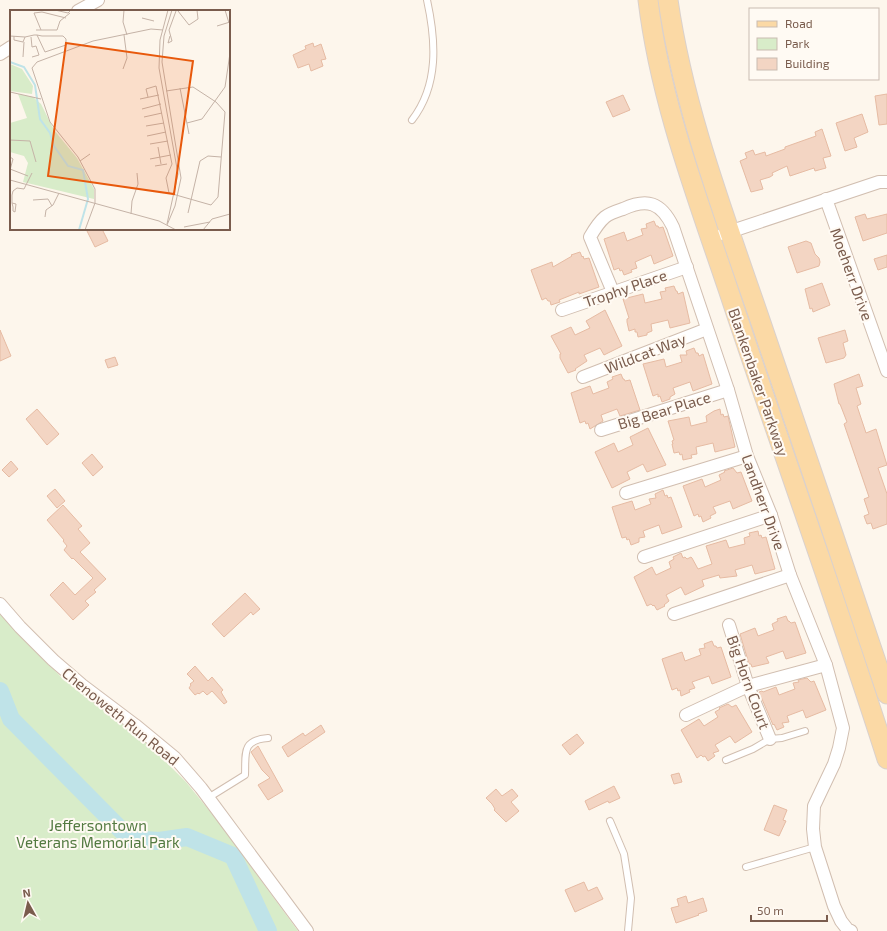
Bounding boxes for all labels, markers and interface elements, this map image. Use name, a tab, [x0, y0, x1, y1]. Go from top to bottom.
legend	[749, 8, 879, 80]
inset map	[10, 10, 230, 230]
text: Road	[785, 16, 813, 30]
text: Park	[785, 36, 810, 50]
text: Building	[785, 56, 830, 70]
street label: Moeherr Drive	[827, 225, 877, 323]
street label: Trophy Place	[581, 265, 669, 311]
street label: Blankenbaker Parkway	[725, 306, 793, 458]
street label: Wildcat Way	[602, 329, 688, 377]
street label: Big Bear Place	[615, 387, 713, 433]
street label: Landherr Drive	[738, 452, 790, 552]
street label: Big Horn Court	[724, 633, 774, 732]
street label: Chenoweth Run Road	[59, 663, 183, 769]
park label: Jeffersontown Veterans Memorial Park	[16, 816, 180, 851]
north arrow	[8, 883, 48, 923]
text: N	[22, 886, 31, 900]
scale bar	[751, 897, 827, 923]
text: 50 m	[757, 903, 784, 917]

